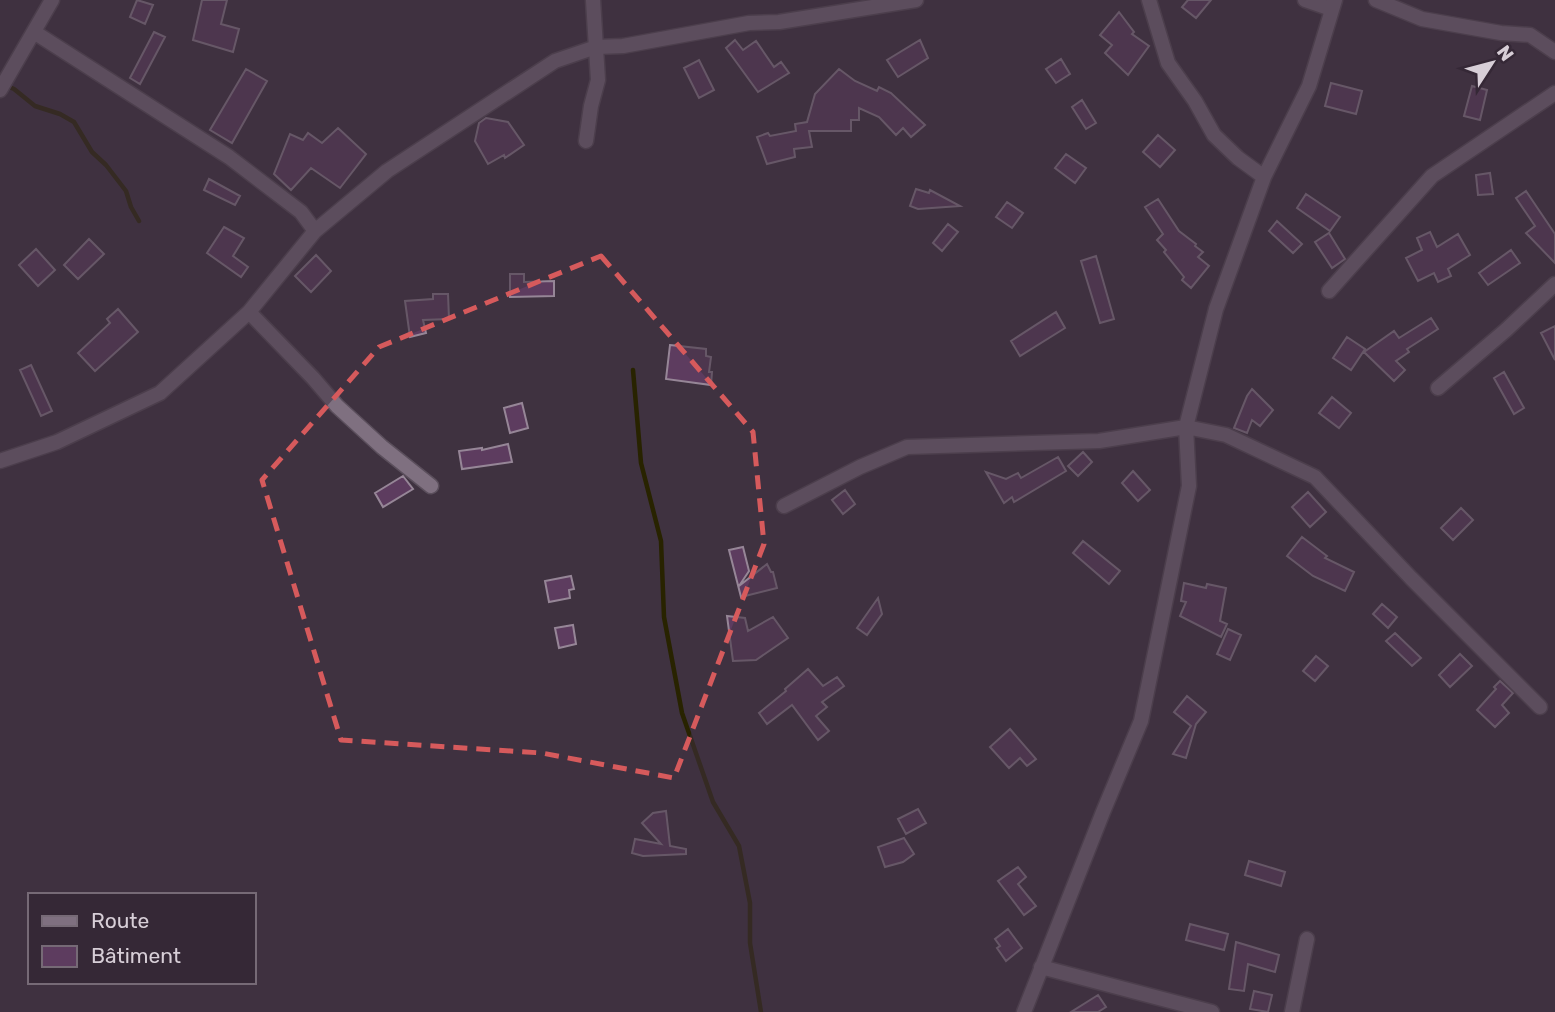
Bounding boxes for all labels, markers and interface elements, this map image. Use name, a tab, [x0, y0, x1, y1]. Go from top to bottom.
north arrow	[1457, 28, 1527, 98]
text: N	[1492, 41, 1519, 66]
legend	[28, 893, 256, 984]
text: Route	[91, 908, 149, 933]
text: Bâtiment	[91, 943, 181, 968]

